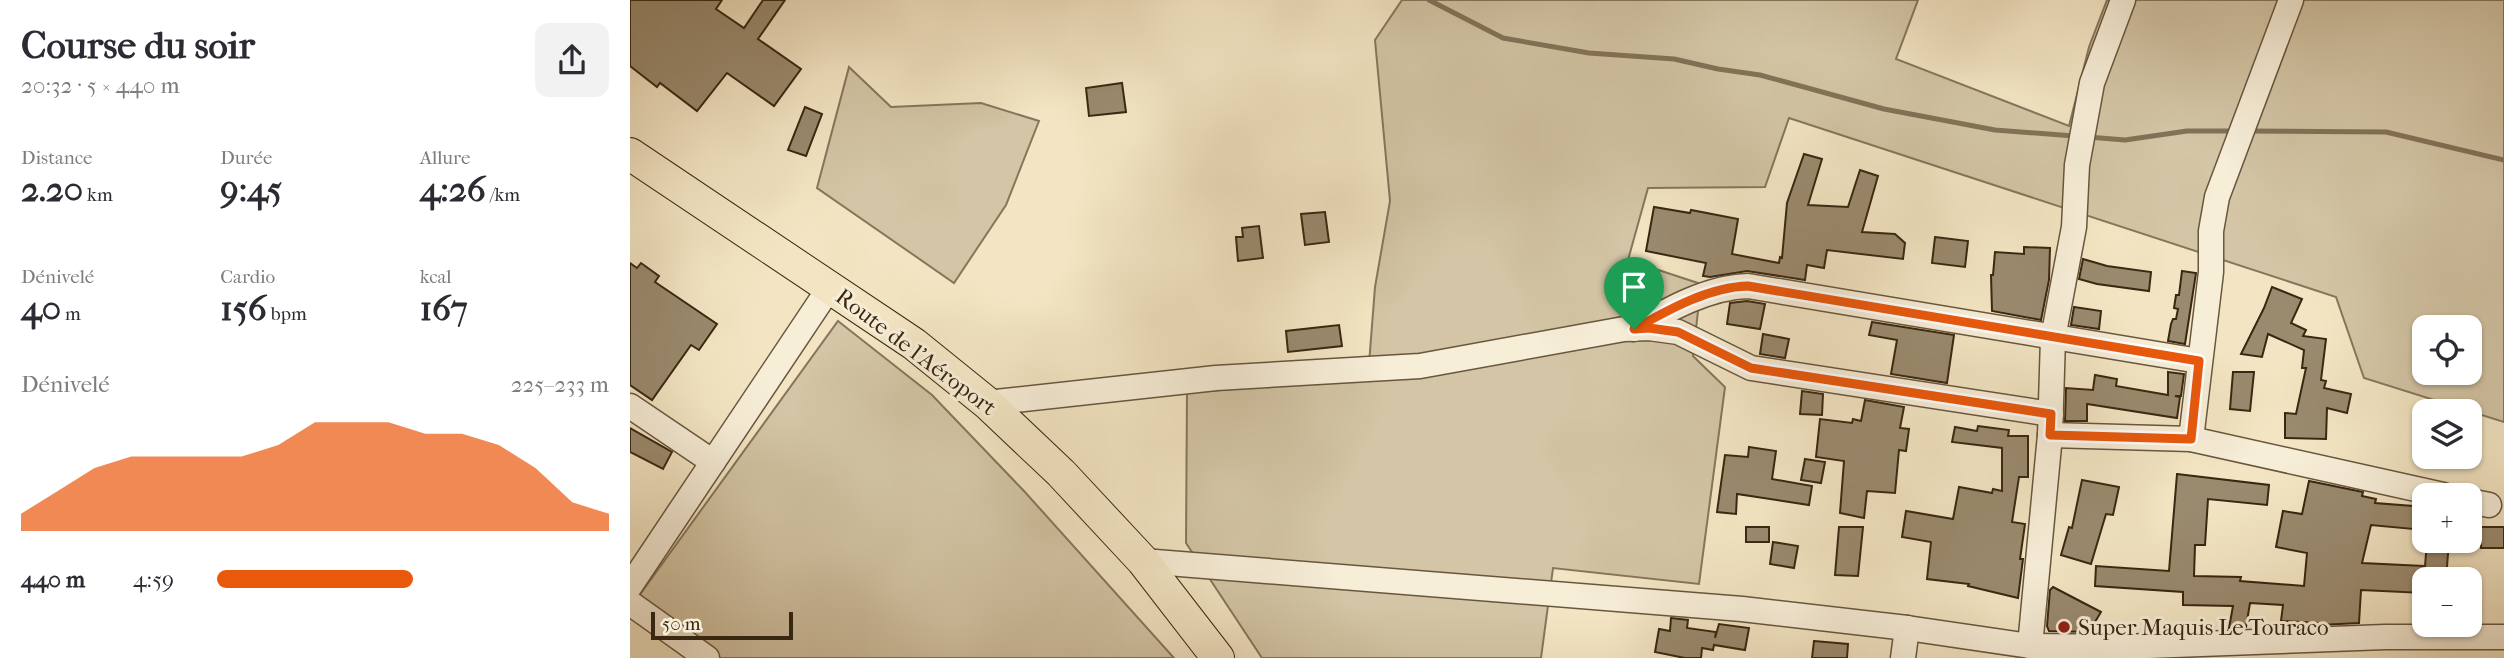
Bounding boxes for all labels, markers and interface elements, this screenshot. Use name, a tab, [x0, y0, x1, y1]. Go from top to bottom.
text: Course du soir	[21, 23, 255, 68]
button: share	[535, 23, 609, 97]
text: 20:32 · 5 × 440 m	[21, 72, 180, 99]
text: Distance	[21, 147, 92, 169]
text: Durée	[220, 147, 272, 169]
text: Allure	[420, 147, 471, 169]
text: 2.20	[21, 169, 83, 210]
text: 9:45	[220, 169, 282, 210]
text: 4:26	[420, 169, 486, 210]
text: km	[83, 184, 113, 206]
text: /km	[486, 184, 520, 206]
pin	[1604, 257, 1664, 329]
text: Dénivelé	[21, 266, 94, 288]
text: Cardio	[220, 266, 275, 288]
text: kcal	[420, 266, 452, 288]
icon: arrive	[1615, 268, 1653, 306]
street label: Route de l'Aéroport	[830, 283, 1002, 421]
text: 40	[21, 288, 61, 329]
text: 156	[220, 288, 267, 329]
text: 167	[420, 288, 468, 329]
text: m	[61, 303, 81, 325]
text: bpm	[267, 303, 307, 325]
map controls	[2412, 315, 2482, 637]
button: locate	[2412, 315, 2482, 385]
text: Dénivelé	[21, 371, 110, 398]
text: 225–233 m	[511, 371, 609, 398]
button: layers	[2412, 399, 2482, 469]
button: +	[2412, 483, 2482, 553]
text: 440 m	[21, 566, 85, 593]
text: 4:59	[133, 566, 174, 593]
button: −	[2412, 567, 2482, 637]
scale bar	[651, 609, 793, 641]
text: 50 m	[662, 613, 701, 635]
place label: Super Maquis Le Touraco	[2078, 614, 2329, 641]
marker: Super Maquis Le Touraco	[2056, 619, 2072, 635]

